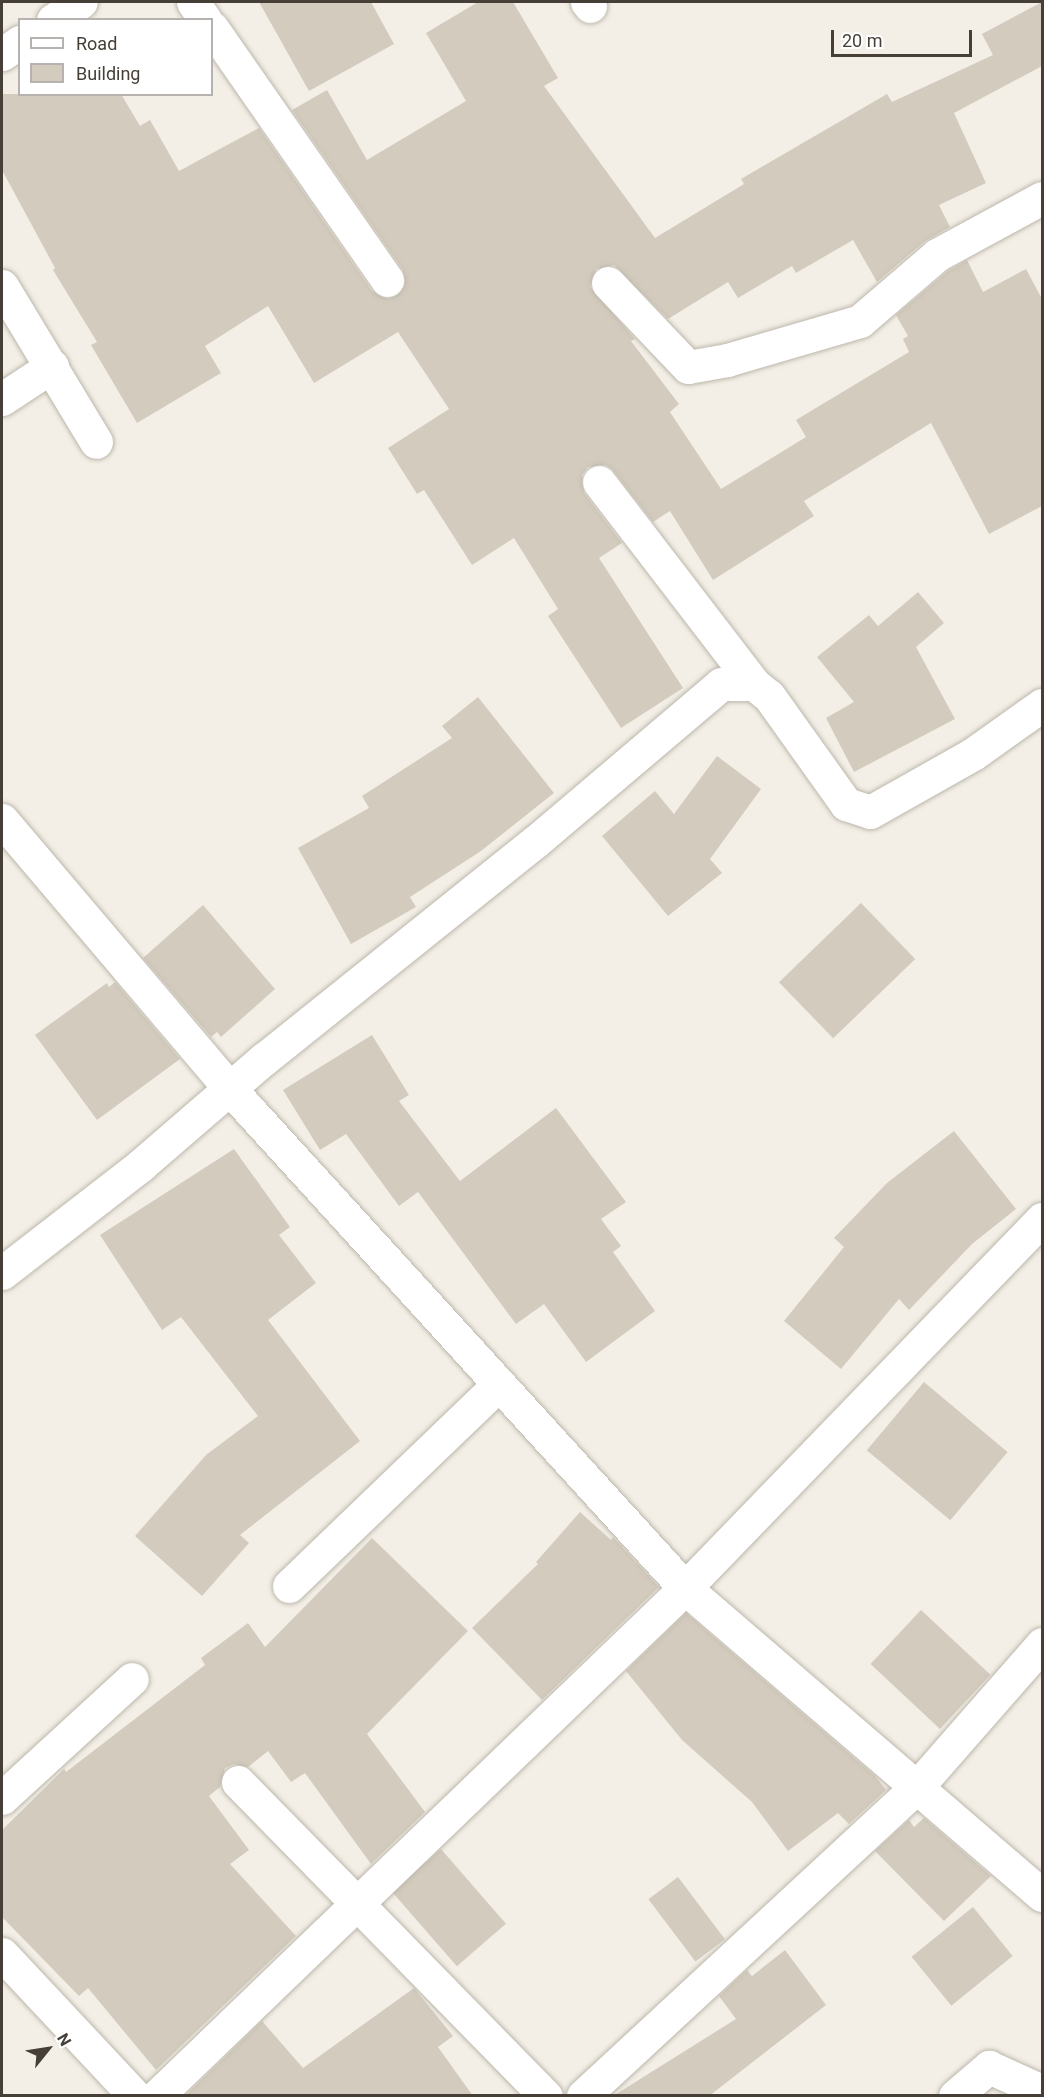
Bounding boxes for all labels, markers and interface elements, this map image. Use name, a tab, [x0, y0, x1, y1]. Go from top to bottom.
legend	[18, 18, 213, 96]
scale bar	[834, 18, 975, 56]
text: 20 m	[842, 30, 882, 51]
text: Road	[76, 33, 117, 54]
text: Building	[76, 63, 140, 84]
north arrow	[18, 2019, 78, 2079]
text: N	[53, 2030, 75, 2049]

